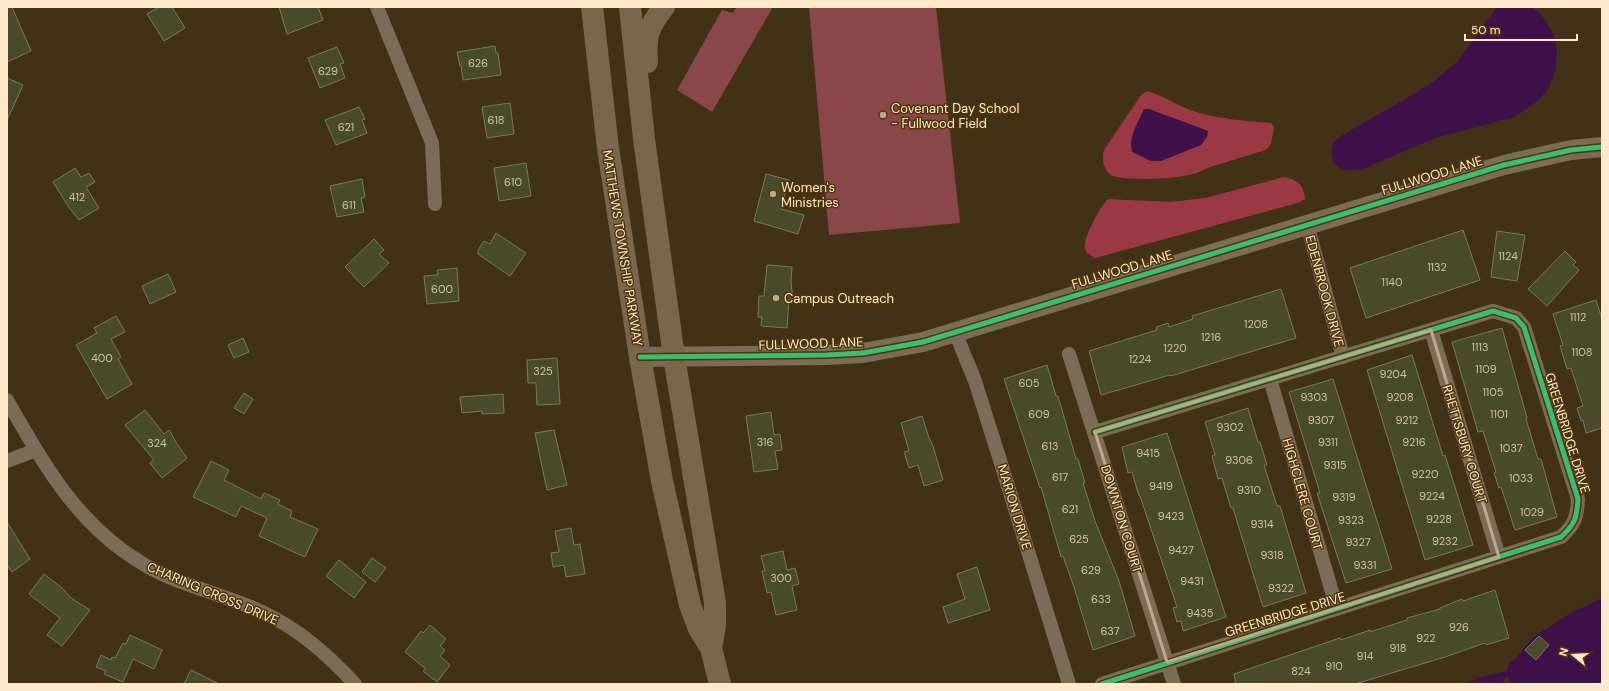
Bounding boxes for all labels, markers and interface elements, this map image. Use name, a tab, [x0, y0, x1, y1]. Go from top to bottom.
scale bar	[1465, 16, 1577, 42]
text: 50 m	[1471, 22, 1500, 38]
house number: 626	[468, 56, 488, 70]
house number: 629	[318, 64, 338, 78]
place label: Covenant Day School - Fullwood Field	[891, 100, 1019, 132]
marker: Covenant Day School - Fullwood Field	[878, 110, 888, 120]
house number: 618	[487, 113, 505, 127]
house number: 621	[338, 120, 354, 134]
street label: MATTHEWS TOWNSHIP PARKWAY	[599, 149, 646, 348]
street label: FULLWOOD LANE	[1380, 152, 1485, 199]
house number: 610	[504, 175, 522, 189]
place label: Women's Ministries	[781, 179, 839, 211]
marker: Women's Ministries	[768, 189, 778, 199]
house number: 412	[69, 190, 85, 204]
house number: 611	[342, 198, 356, 212]
street label: EDENBROOK DRIVE	[1301, 233, 1348, 349]
street label: FULLWOOD LANE	[1070, 246, 1175, 293]
house number: 1124	[1498, 249, 1518, 263]
house number: 1132	[1427, 260, 1447, 274]
house number: 1140	[1381, 275, 1403, 289]
house number: 600	[431, 282, 453, 296]
place label: Campus Outreach	[784, 290, 894, 307]
marker: Campus Outreach	[771, 293, 781, 303]
house number: 1112	[1570, 310, 1586, 324]
house number: 1208	[1244, 317, 1268, 331]
house number: 1216	[1201, 330, 1221, 344]
street label: FULLWOOD LANE	[758, 333, 864, 354]
house number: 1113	[1472, 340, 1488, 354]
house number: 1220	[1163, 341, 1187, 355]
house number: 1108	[1571, 345, 1593, 359]
house number: 400	[91, 351, 113, 365]
house number: 1224	[1129, 352, 1152, 366]
house number: 1109	[1475, 362, 1497, 376]
house number: 325	[533, 364, 553, 378]
house number: 9204	[1379, 367, 1407, 381]
street label: GREENBRIDGE DRIVE	[1541, 371, 1594, 495]
house number: 605	[1018, 376, 1040, 390]
street label: RHETTSBURY COURT	[1438, 383, 1491, 506]
house number: 1105	[1482, 385, 1504, 399]
house number: 9303	[1300, 390, 1328, 404]
house number: 9208	[1386, 390, 1414, 404]
house number: 609	[1028, 407, 1050, 421]
house number: 1101	[1490, 407, 1508, 421]
house number: 9307	[1308, 413, 1334, 427]
house number: 9212	[1396, 413, 1418, 427]
house number: 9302	[1217, 420, 1243, 434]
house number: 316	[757, 435, 773, 449]
house number: 9311	[1318, 435, 1338, 449]
house number: 9216	[1402, 435, 1426, 449]
house number: 324	[147, 436, 167, 450]
street label: HIGHCLERE COURT	[1278, 436, 1327, 552]
house number: 613	[1042, 439, 1058, 453]
house number: 1037	[1499, 441, 1523, 455]
house number: 9415	[1136, 446, 1160, 460]
house number: 9306	[1225, 453, 1253, 467]
house number: 9315	[1323, 458, 1347, 472]
street label: MARION DRIVE	[993, 462, 1036, 552]
street label: DOWNTON COURT	[1097, 463, 1146, 575]
house number: 9220	[1412, 467, 1438, 481]
house number: 617	[1052, 470, 1068, 484]
house number: 1033	[1509, 471, 1533, 485]
house number: 9419	[1149, 479, 1173, 493]
house number: 9310	[1237, 483, 1261, 497]
house number: 9224	[1419, 489, 1445, 503]
house number: 9319	[1332, 490, 1356, 504]
house number: 621	[1062, 502, 1078, 516]
house number: 1029	[1520, 505, 1544, 519]
house number: 9423	[1158, 509, 1184, 523]
house number: 9228	[1426, 512, 1452, 526]
house number: 9323	[1338, 513, 1364, 527]
house number: 9314	[1250, 517, 1274, 531]
house number: 625	[1069, 532, 1089, 546]
house number: 9232	[1432, 534, 1458, 548]
house number: 9327	[1345, 535, 1371, 549]
house number: 9427	[1168, 543, 1194, 557]
house number: 9318	[1260, 548, 1284, 562]
street label: CHARING CROSS DRIVE	[144, 558, 281, 629]
house number: 9331	[1354, 558, 1376, 572]
house number: 629	[1081, 563, 1101, 577]
house number: 300	[770, 571, 792, 585]
house number: 9431	[1180, 574, 1204, 588]
house number: 9322	[1268, 581, 1294, 595]
street label: GREENBRIDGE DRIVE	[1223, 588, 1347, 641]
house number: 633	[1091, 592, 1111, 606]
house number: 9435	[1187, 606, 1214, 620]
house number: 926	[1449, 620, 1469, 634]
house number: 637	[1100, 624, 1120, 638]
house number: 922	[1416, 631, 1436, 645]
north arrow	[1553, 635, 1593, 675]
house number: 918	[1390, 641, 1406, 655]
text: N	[1556, 646, 1571, 658]
house number: 914	[1357, 649, 1374, 663]
house number: 910	[1325, 659, 1343, 673]
house number: 824	[1291, 664, 1311, 678]

